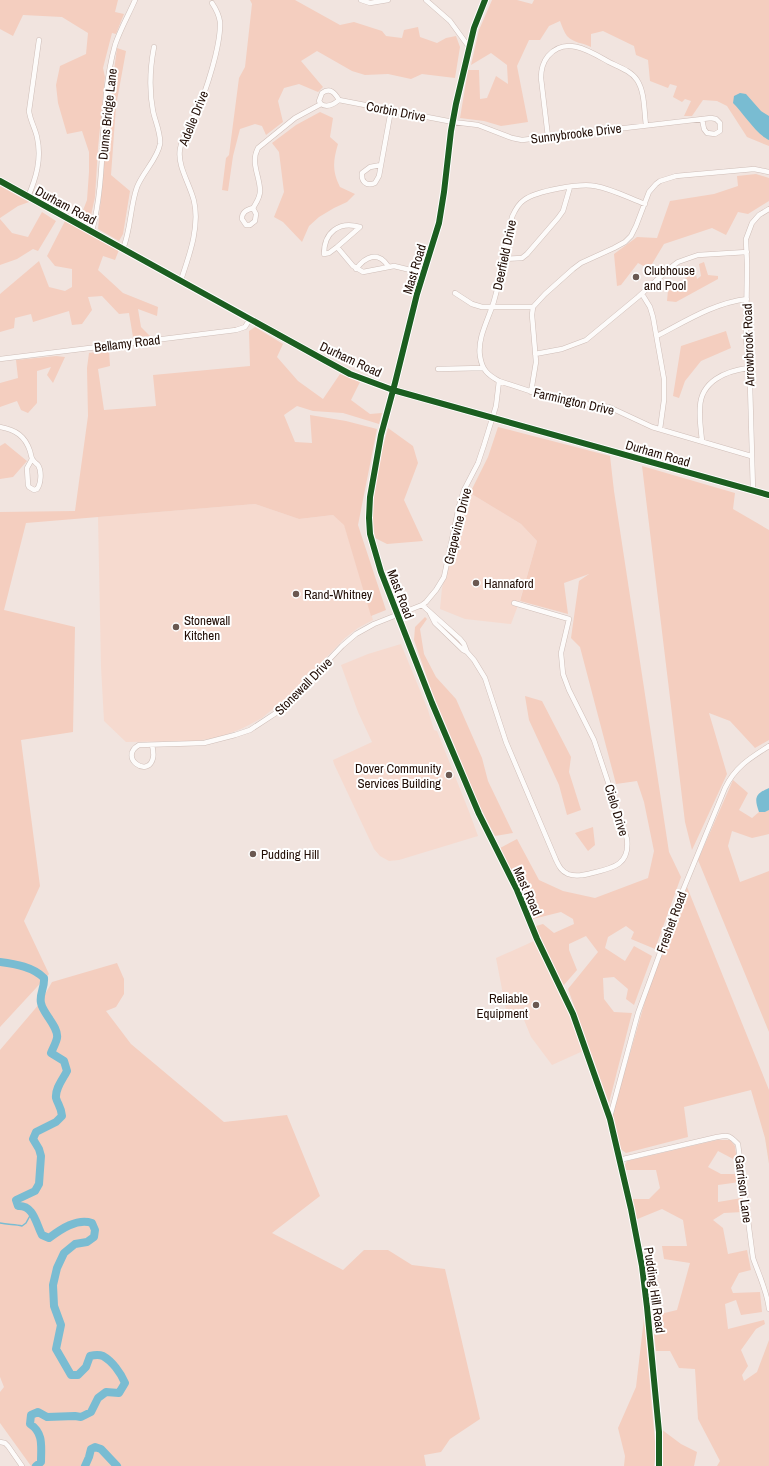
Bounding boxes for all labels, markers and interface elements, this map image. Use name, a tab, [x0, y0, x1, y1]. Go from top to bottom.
street label: Dunns Bridge Lane	[94, 67, 121, 161]
street label: Adelle Drive	[174, 88, 212, 149]
street label: Corbin Drive	[365, 97, 427, 126]
street label: Sunnybrooke Drive	[530, 119, 622, 147]
street label: Durham Road	[32, 182, 99, 229]
street label: Deerfield Drive	[489, 218, 520, 292]
street label: Mast Road	[399, 242, 430, 296]
place label: Clubhouse and Pool	[644, 262, 695, 294]
marker: Clubhouse and Pool	[631, 272, 641, 282]
street label: Arrowbrook Road	[739, 303, 758, 388]
street label: Bellamy Road	[93, 331, 161, 356]
street label: Durham Road	[317, 338, 385, 381]
street label: Farmington Drive	[532, 384, 616, 419]
street label: Durham Road	[624, 436, 692, 471]
street label: Grapevine Drive	[440, 486, 475, 566]
street label: Mast Road	[383, 567, 418, 621]
place label: Hannaford	[484, 575, 534, 592]
marker: Hannaford	[471, 578, 481, 588]
place label: Rand-Whitney	[304, 586, 373, 603]
marker: Rand-Whitney	[291, 589, 301, 599]
place label: Stonewall Kitchen	[184, 612, 230, 644]
marker: Stonewall Kitchen	[171, 622, 181, 632]
street label: Stonewall Drive	[271, 654, 336, 719]
place label: Dover Community Services Building	[355, 760, 442, 792]
marker: Dover Community Services Building	[444, 770, 454, 780]
street label: Cielo Drive	[601, 782, 632, 838]
place label: Pudding Hill	[261, 846, 319, 863]
marker: Pudding Hill	[248, 849, 258, 859]
street label: Mast Road	[509, 864, 546, 918]
street label: Freshet Road	[652, 889, 691, 955]
place label: Reliable Equipment	[476, 990, 528, 1022]
marker: Reliable Equipment	[531, 1000, 541, 1010]
street label: Garrison Lane	[731, 1154, 756, 1224]
street label: Pudding Hill Road	[640, 1246, 669, 1334]

